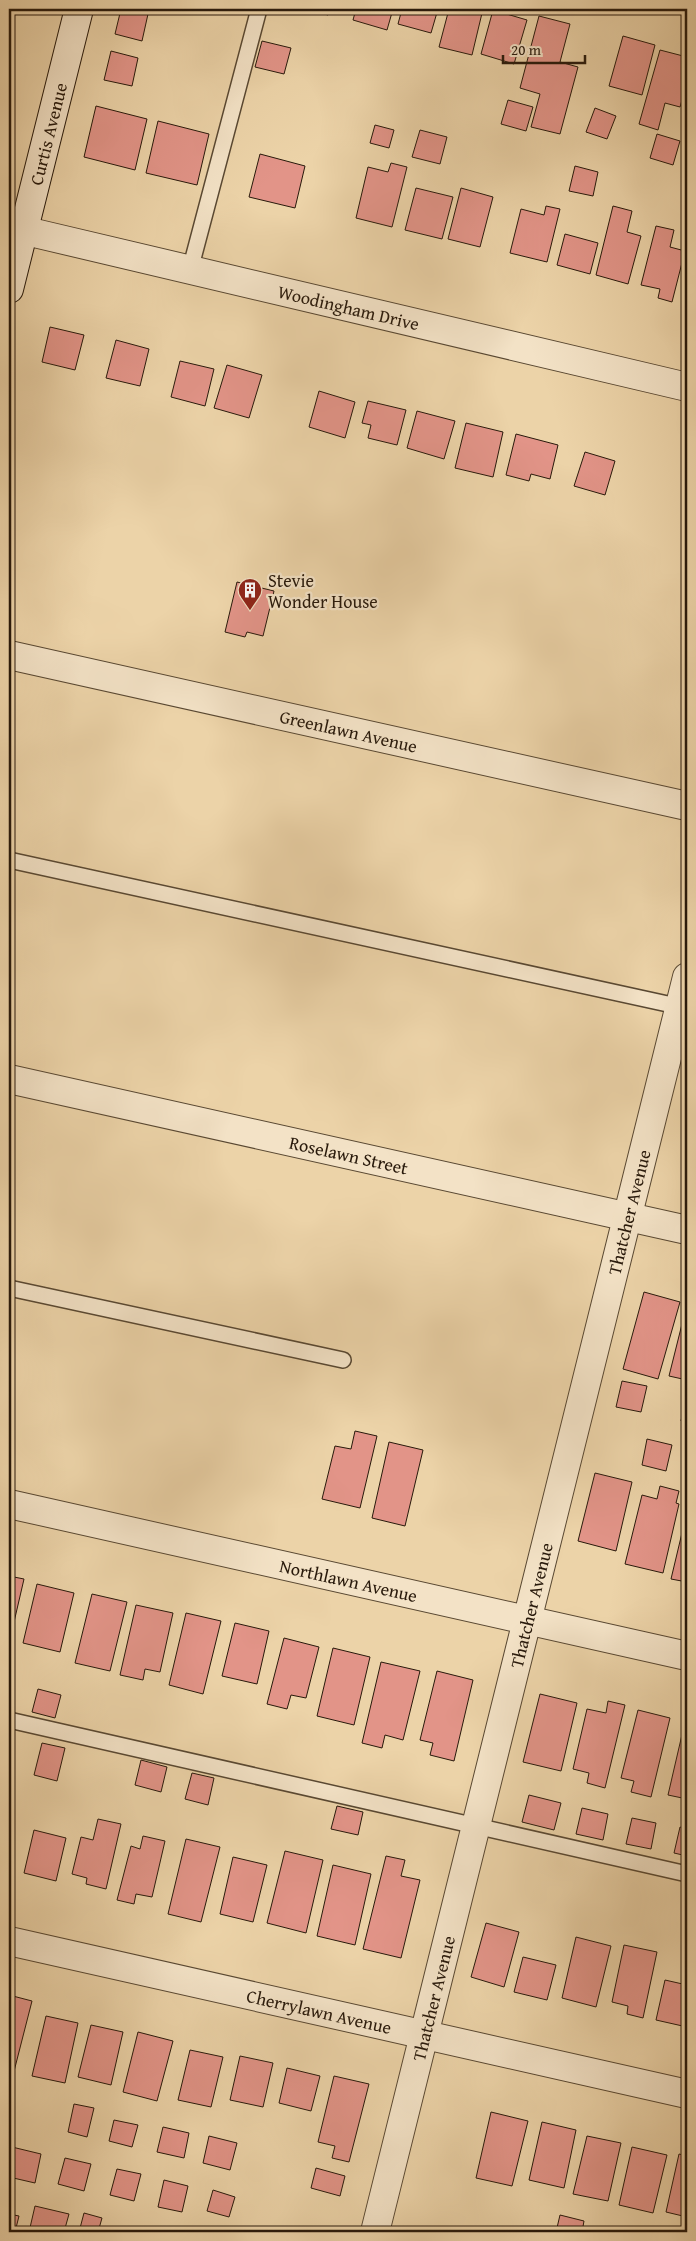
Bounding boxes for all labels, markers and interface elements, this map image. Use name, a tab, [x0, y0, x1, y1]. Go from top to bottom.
scale bar	[503, 32, 586, 64]
text: 20 m	[511, 39, 542, 60]
street label: Curtis Avenue	[22, 80, 74, 188]
street label: Woodingham Drive	[275, 277, 422, 337]
place label: Stevie Wonder House	[268, 567, 378, 615]
building icon: Stevie Wonder House	[237, 577, 263, 611]
street label: Greenlawn Avenue	[277, 702, 420, 759]
street label: Roselawn Street	[287, 1128, 411, 1181]
street label: Thatcher Avenue	[600, 1147, 657, 1277]
street label: Thatcher Avenue	[502, 1540, 559, 1671]
street label: Northlawn Avenue	[277, 1552, 420, 1609]
street label: Thatcher Avenue	[405, 1933, 462, 2064]
street label: Cherrylawn Avenue	[244, 1982, 394, 2040]

